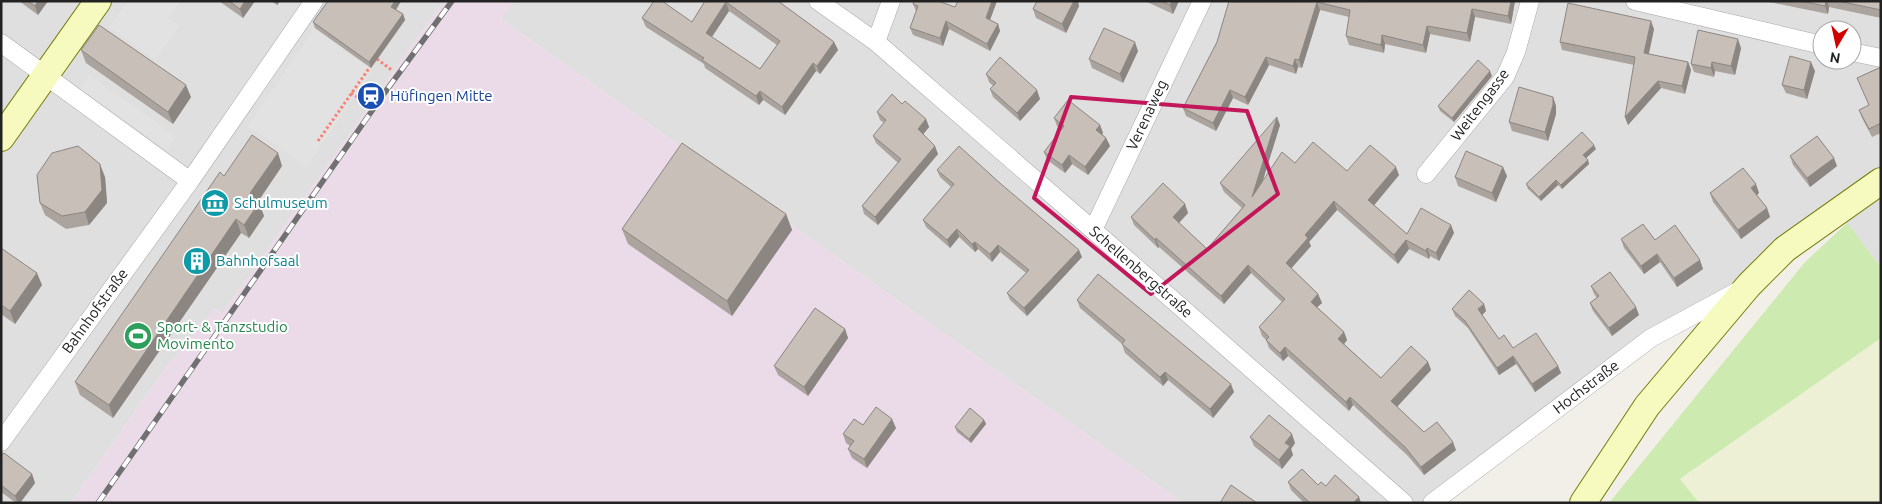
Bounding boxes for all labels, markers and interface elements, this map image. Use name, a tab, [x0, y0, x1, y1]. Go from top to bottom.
north arrow	[1812, 20, 1862, 70]
text: N	[1829, 49, 1841, 67]
street label: Weitengasse	[1447, 65, 1512, 144]
street label: Verenaweg	[1123, 77, 1170, 153]
station icon: Hüfingen Mitte	[356, 81, 386, 111]
place label: Hüfingen Mitte	[390, 87, 493, 104]
museum icon: Schulmuseum	[200, 188, 230, 218]
place label: Schulmuseum	[234, 194, 328, 211]
street label: Schellenbergstraße	[1086, 222, 1196, 321]
building icon: Bahnhofsaal	[182, 246, 212, 276]
place label: Bahnhofsaal	[216, 252, 299, 269]
street label: Bahnhofstraße	[58, 265, 131, 356]
place label: Sport- & Tanzstudio Movimento	[157, 318, 288, 352]
sports icon: Sport- & Tanzstudio Movimento	[123, 321, 153, 351]
street label: Hochstraße	[1549, 356, 1622, 417]

